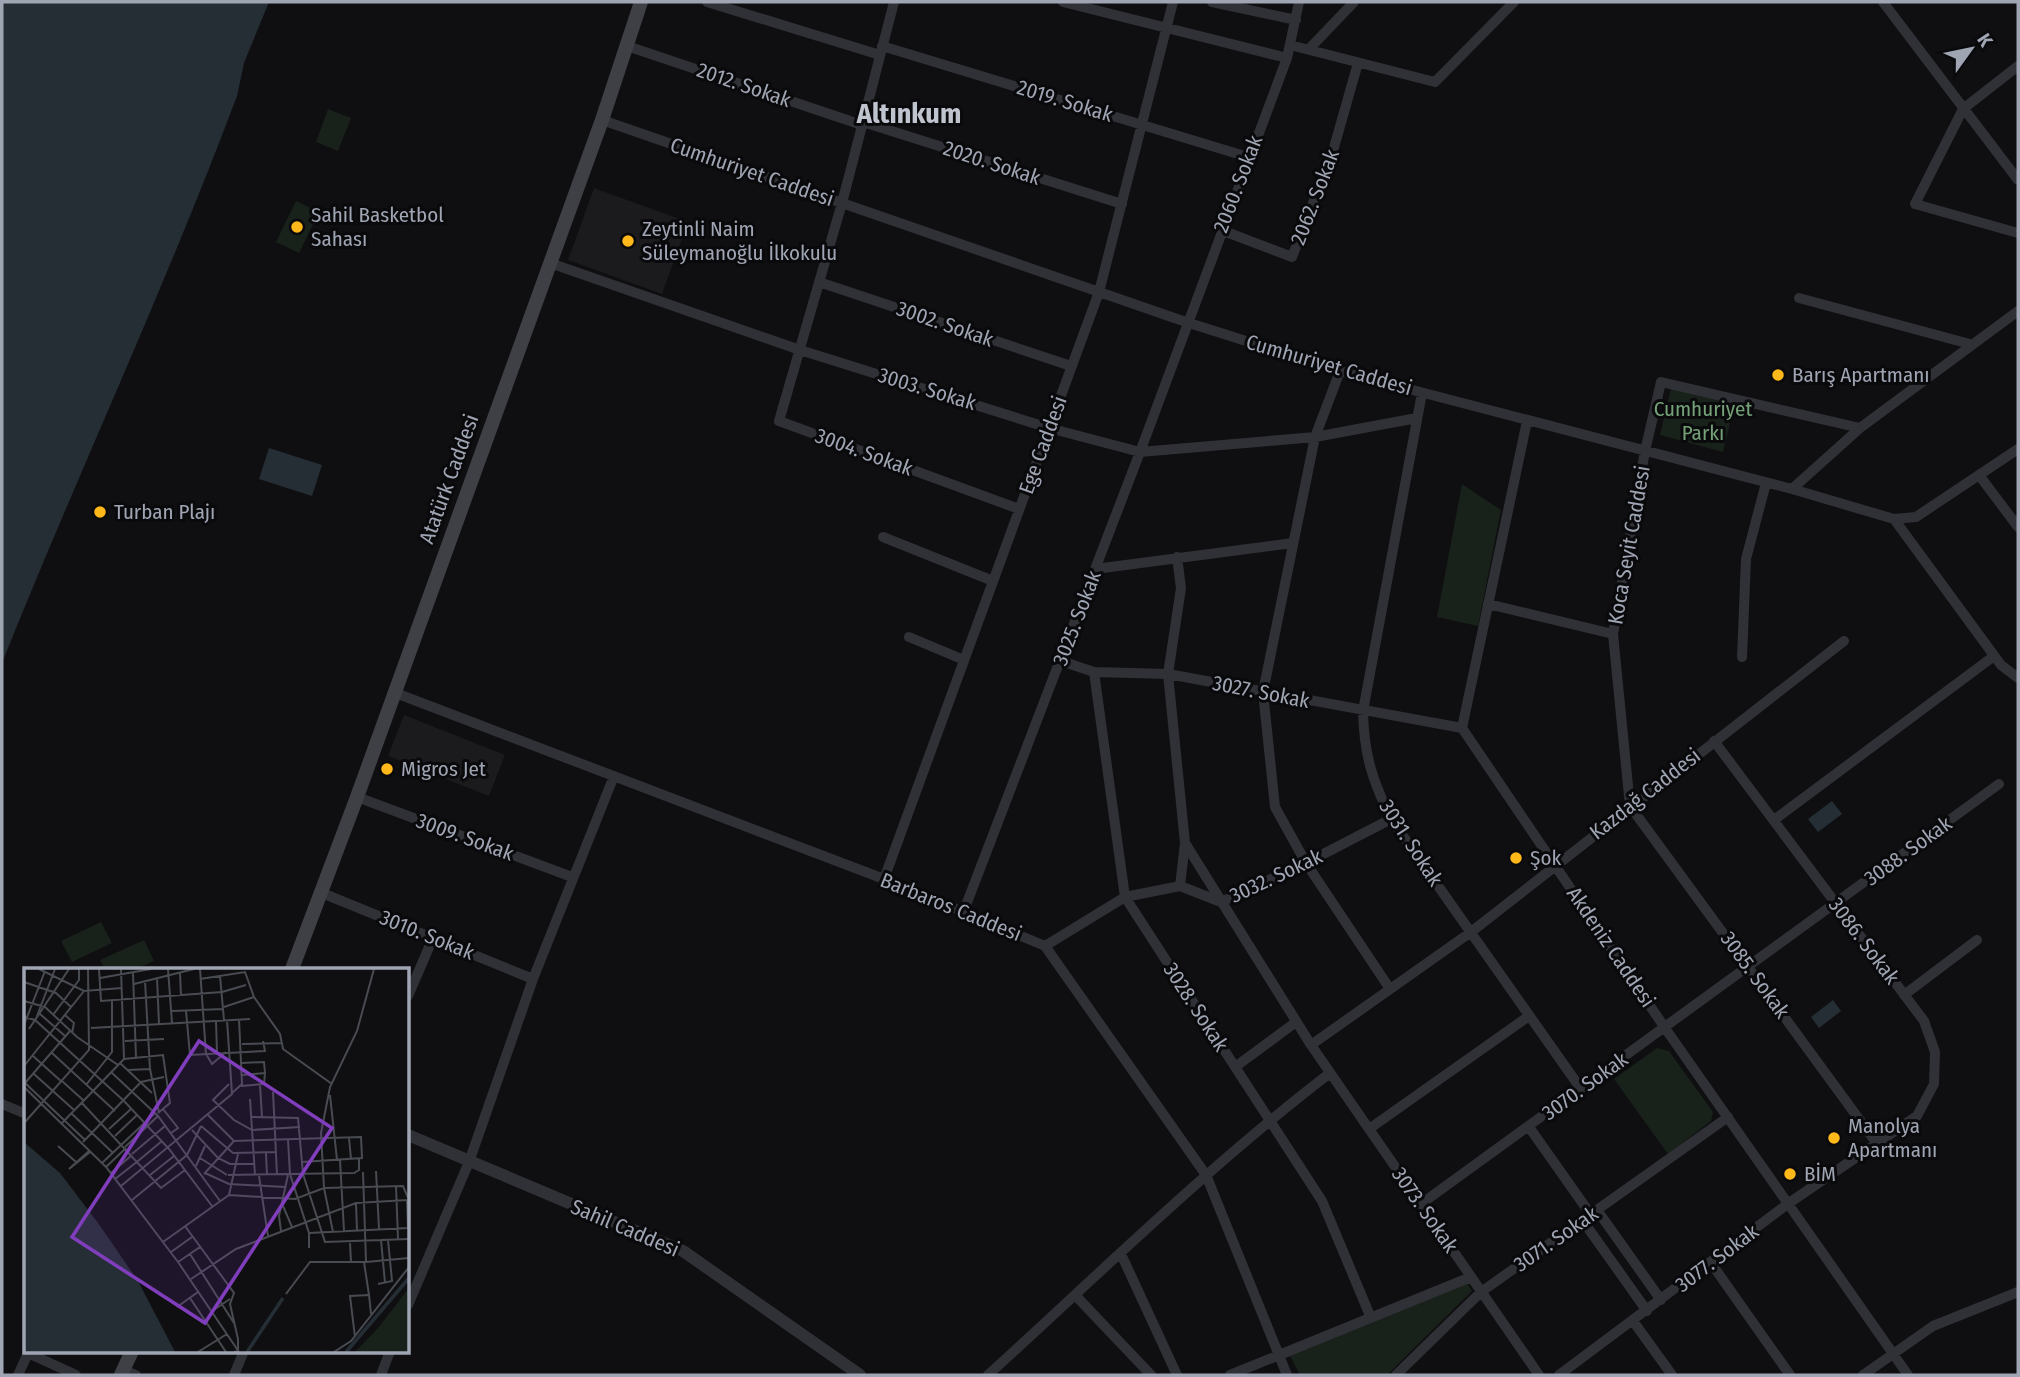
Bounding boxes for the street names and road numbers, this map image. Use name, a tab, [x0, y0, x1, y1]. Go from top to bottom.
street label: 2012. Sokak	[694, 57, 795, 113]
street label: 2019. Sokak	[1014, 74, 1116, 128]
street label: Cumhuriyet Caddesi	[667, 132, 837, 212]
street label: 2060. Sokak	[1208, 132, 1268, 236]
street label: 2020. Sokak	[940, 135, 1044, 191]
street label: 2062. Sokak	[1285, 145, 1345, 248]
street label: 3002. Sokak	[893, 295, 997, 353]
street label: Cumhuriyet Caddesi	[1243, 329, 1415, 401]
street label: 3003. Sokak	[875, 362, 979, 416]
street label: Ege Caddesi	[1013, 393, 1073, 497]
street label: Atatürk Caddesi	[414, 411, 484, 547]
street label: 3004. Sokak	[812, 422, 917, 482]
street label: Koca Seyit Caddesi	[1602, 463, 1656, 627]
street label: 3025. Sokak	[1047, 567, 1107, 669]
street label: 3027. Sokak	[1210, 670, 1312, 714]
street label: Kazdağ Caddesi	[1584, 743, 1706, 845]
street label: 3031. Sokak	[1373, 795, 1449, 891]
street label: 3009. Sokak	[413, 807, 517, 867]
street label: 3088. Sokak	[1859, 810, 1957, 891]
street label: 3032. Sokak	[1226, 843, 1327, 909]
street label: Barbaros Caddesi	[877, 867, 1025, 947]
street label: Akdeniz Caddesi	[1561, 882, 1661, 1012]
street label: 3086. Sokak	[1823, 893, 1905, 990]
street label: 3010. Sokak	[376, 904, 478, 966]
street label: 3085. Sokak	[1715, 927, 1795, 1024]
street label: 3028. Sokak	[1158, 958, 1234, 1056]
street label: 3070. Sokak	[1537, 1046, 1633, 1126]
street label: 3073. Sokak	[1386, 1162, 1464, 1258]
street label: Sahil Caddesi	[567, 1193, 683, 1263]
street label: 3071. Sokak	[1509, 1200, 1603, 1277]
street label: 3077. Sokak	[1670, 1218, 1764, 1298]

